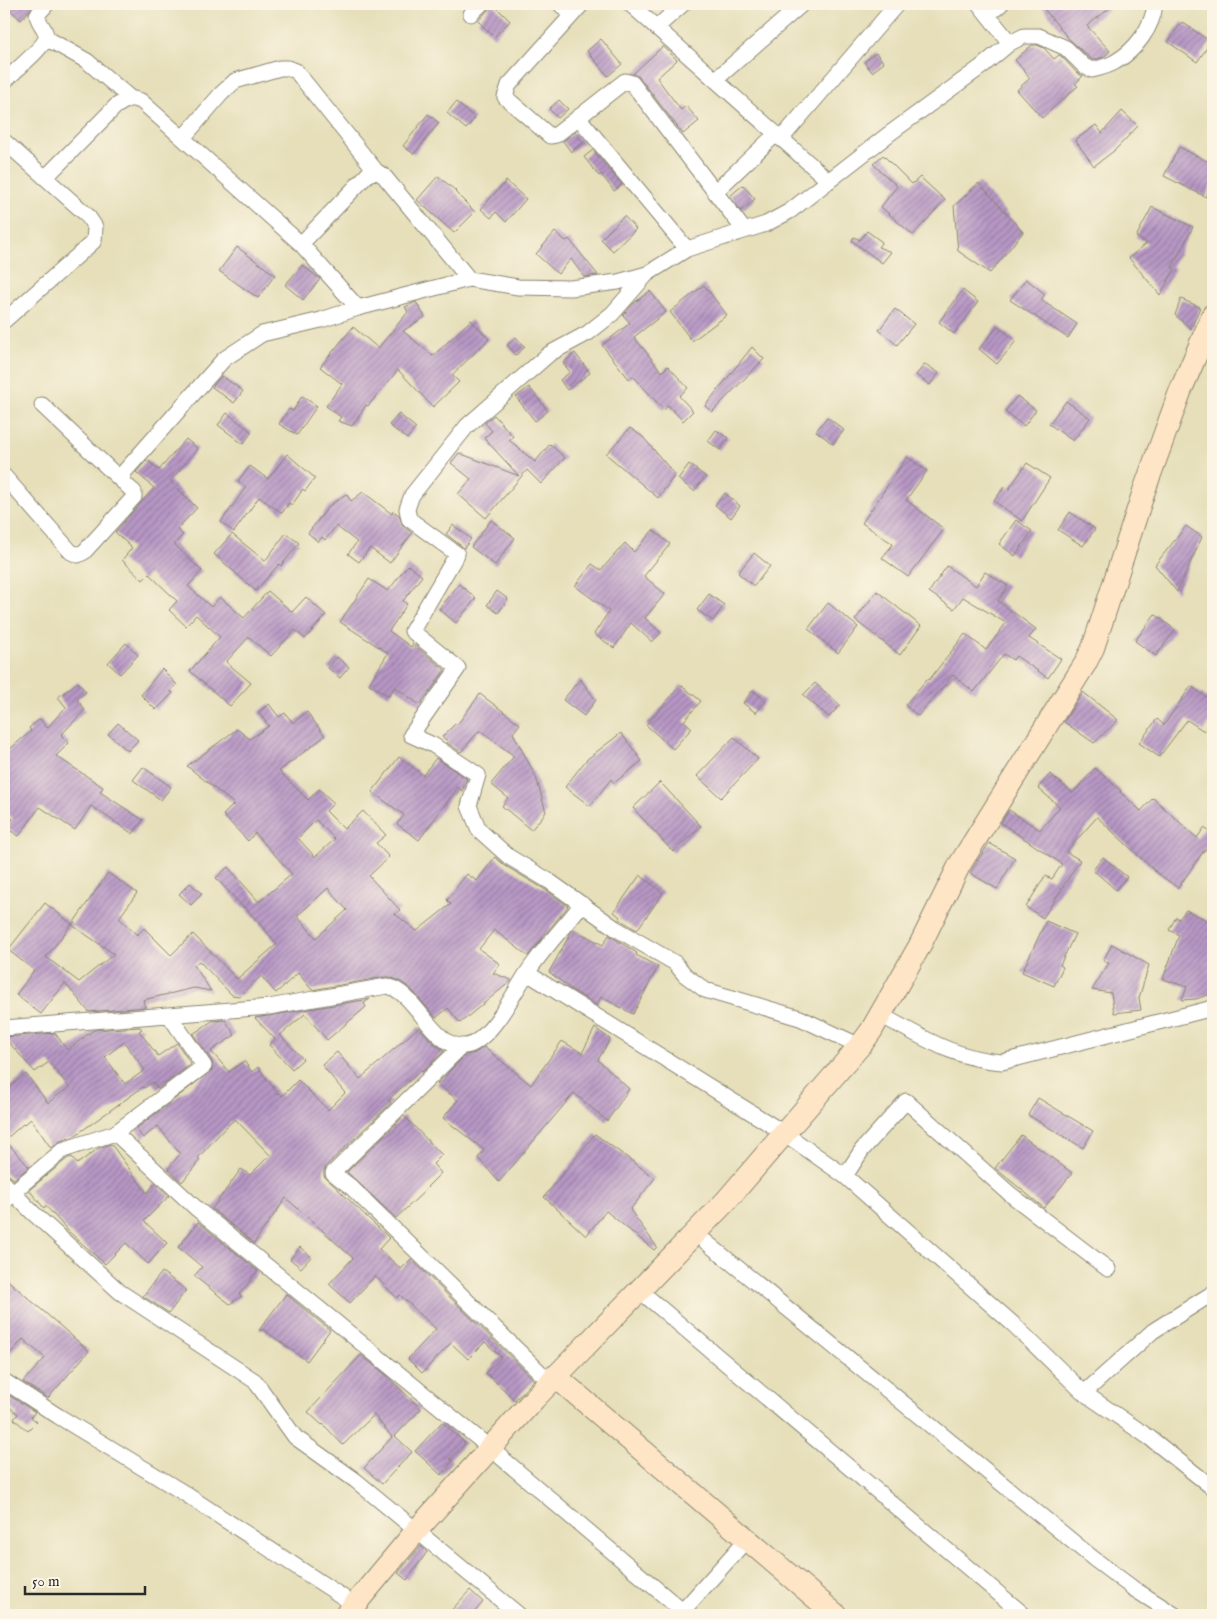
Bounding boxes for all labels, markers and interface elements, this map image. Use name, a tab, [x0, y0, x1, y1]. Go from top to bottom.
scale bar	[25, 1564, 145, 1596]
text: 50 m	[32, 1572, 60, 1591]

